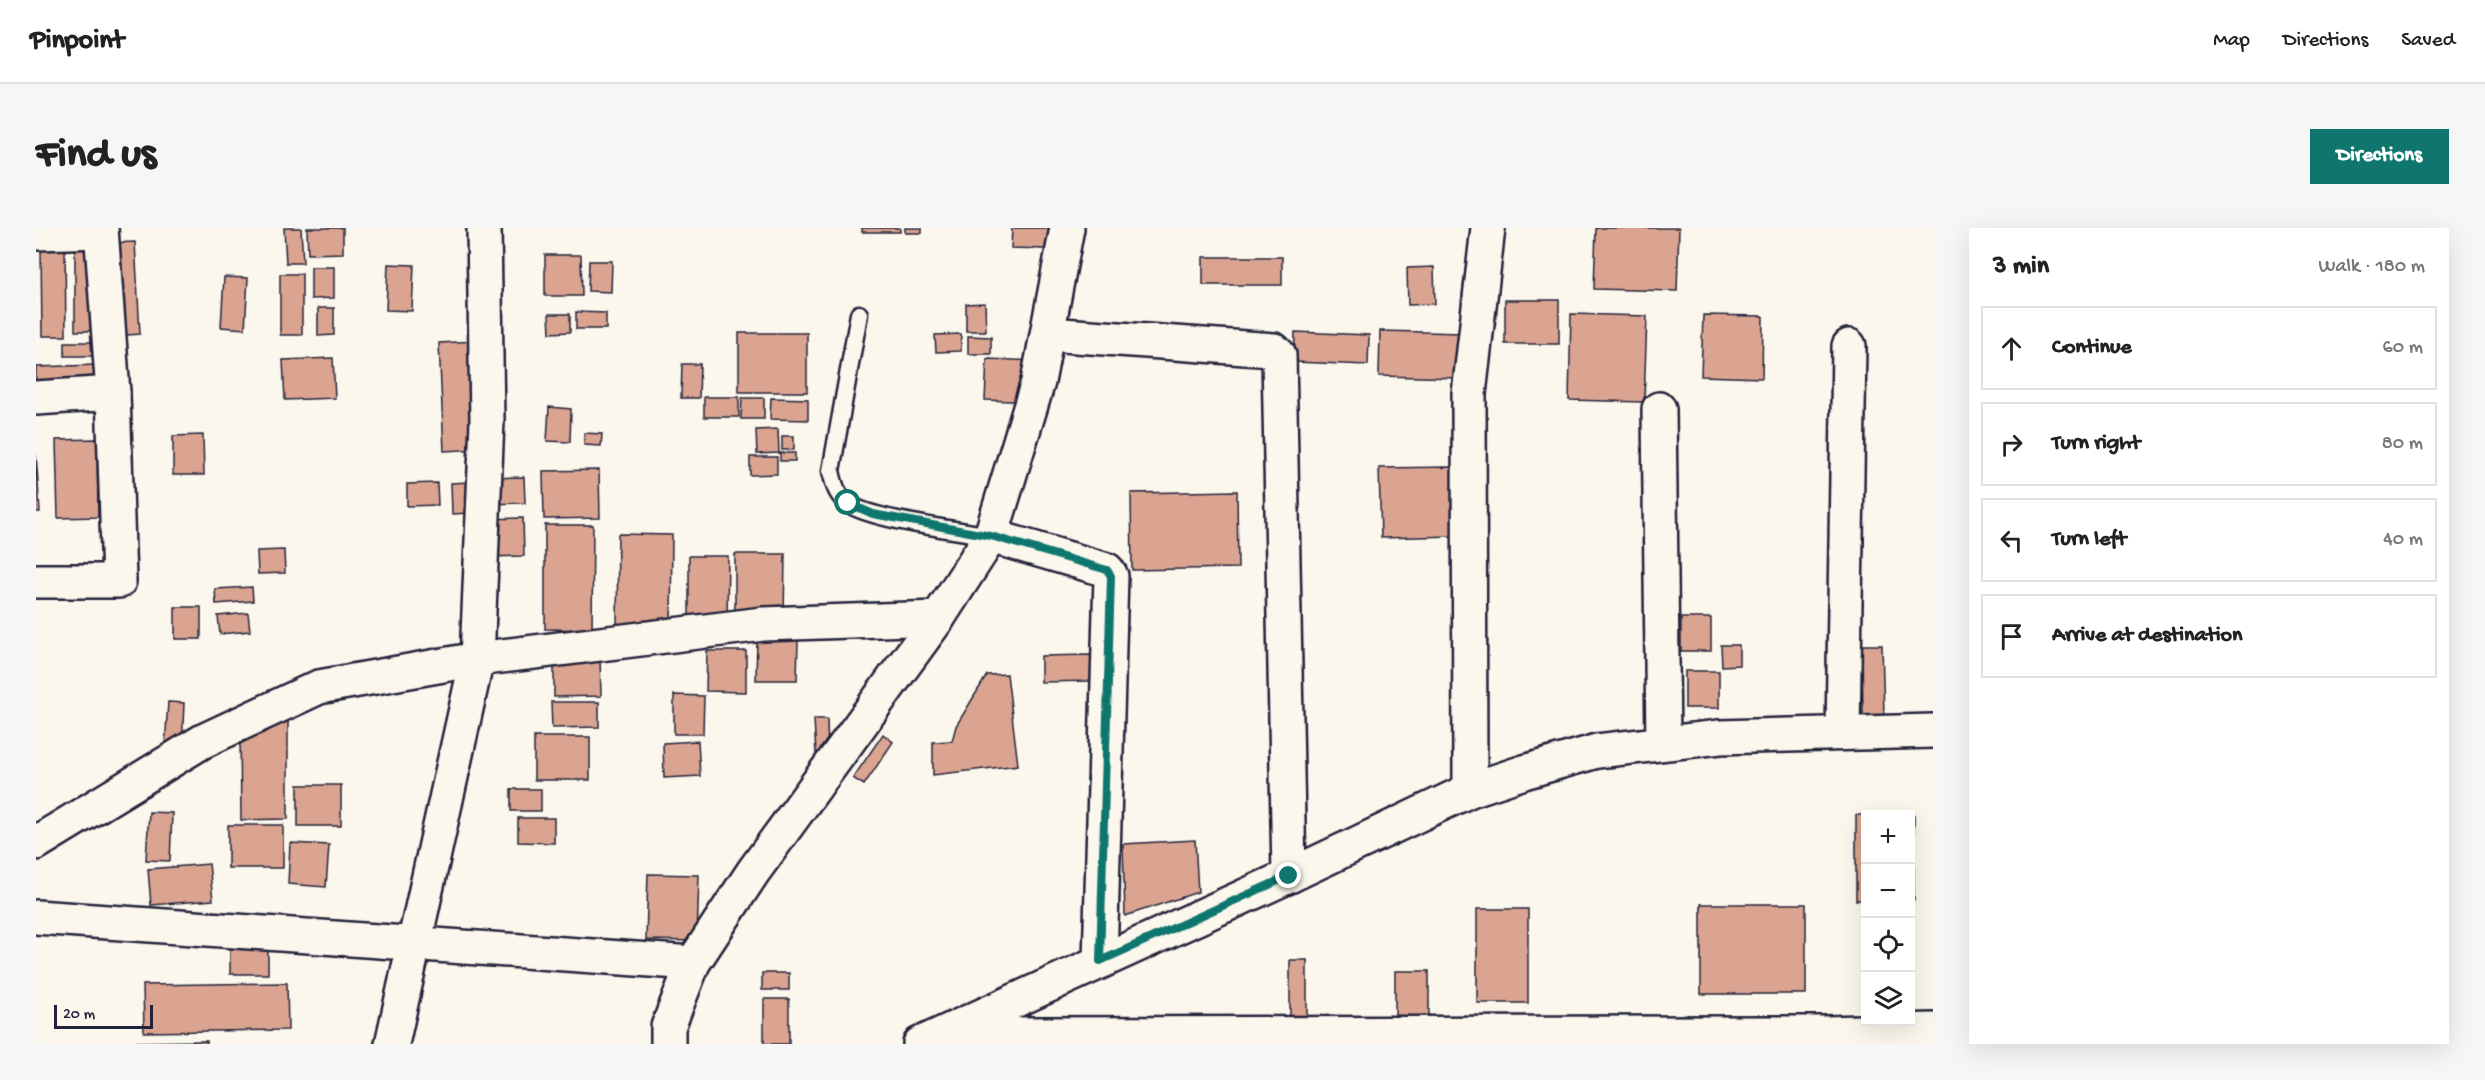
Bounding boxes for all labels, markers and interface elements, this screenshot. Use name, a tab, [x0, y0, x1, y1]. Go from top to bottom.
text: Pinpoint	[30, 25, 124, 58]
text: Map	[2213, 29, 2250, 54]
text: Directions	[2283, 29, 2368, 54]
text: Saved	[2401, 29, 2455, 54]
button: Directions	[2310, 129, 2449, 184]
text: Find us	[36, 132, 156, 181]
text: 3 min	[1993, 252, 2049, 283]
text: Walk · 180 m	[2318, 256, 2425, 279]
icon: ahead	[1995, 332, 2028, 365]
text: Continue	[2052, 335, 2132, 361]
text: 60 m	[2383, 337, 2423, 360]
icon: right	[1995, 428, 2028, 461]
text: Turn right	[2052, 431, 2140, 457]
text: 80 m	[2382, 433, 2423, 456]
route start	[834, 489, 860, 515]
icon: left	[1995, 524, 2028, 557]
text: Turn left	[2052, 527, 2126, 553]
text: 40 m	[2383, 529, 2423, 552]
icon: arrive	[1995, 620, 2028, 653]
text: Arrive at destination	[2052, 623, 2242, 649]
map controls	[1861, 810, 1915, 1026]
button: +	[1861, 810, 1915, 864]
route end	[1275, 862, 1301, 888]
button: −	[1861, 864, 1915, 918]
button: locate	[1861, 918, 1915, 972]
button: layers	[1861, 972, 1915, 1026]
scale bar	[54, 1002, 153, 1030]
text: 20 m	[63, 1006, 95, 1025]

